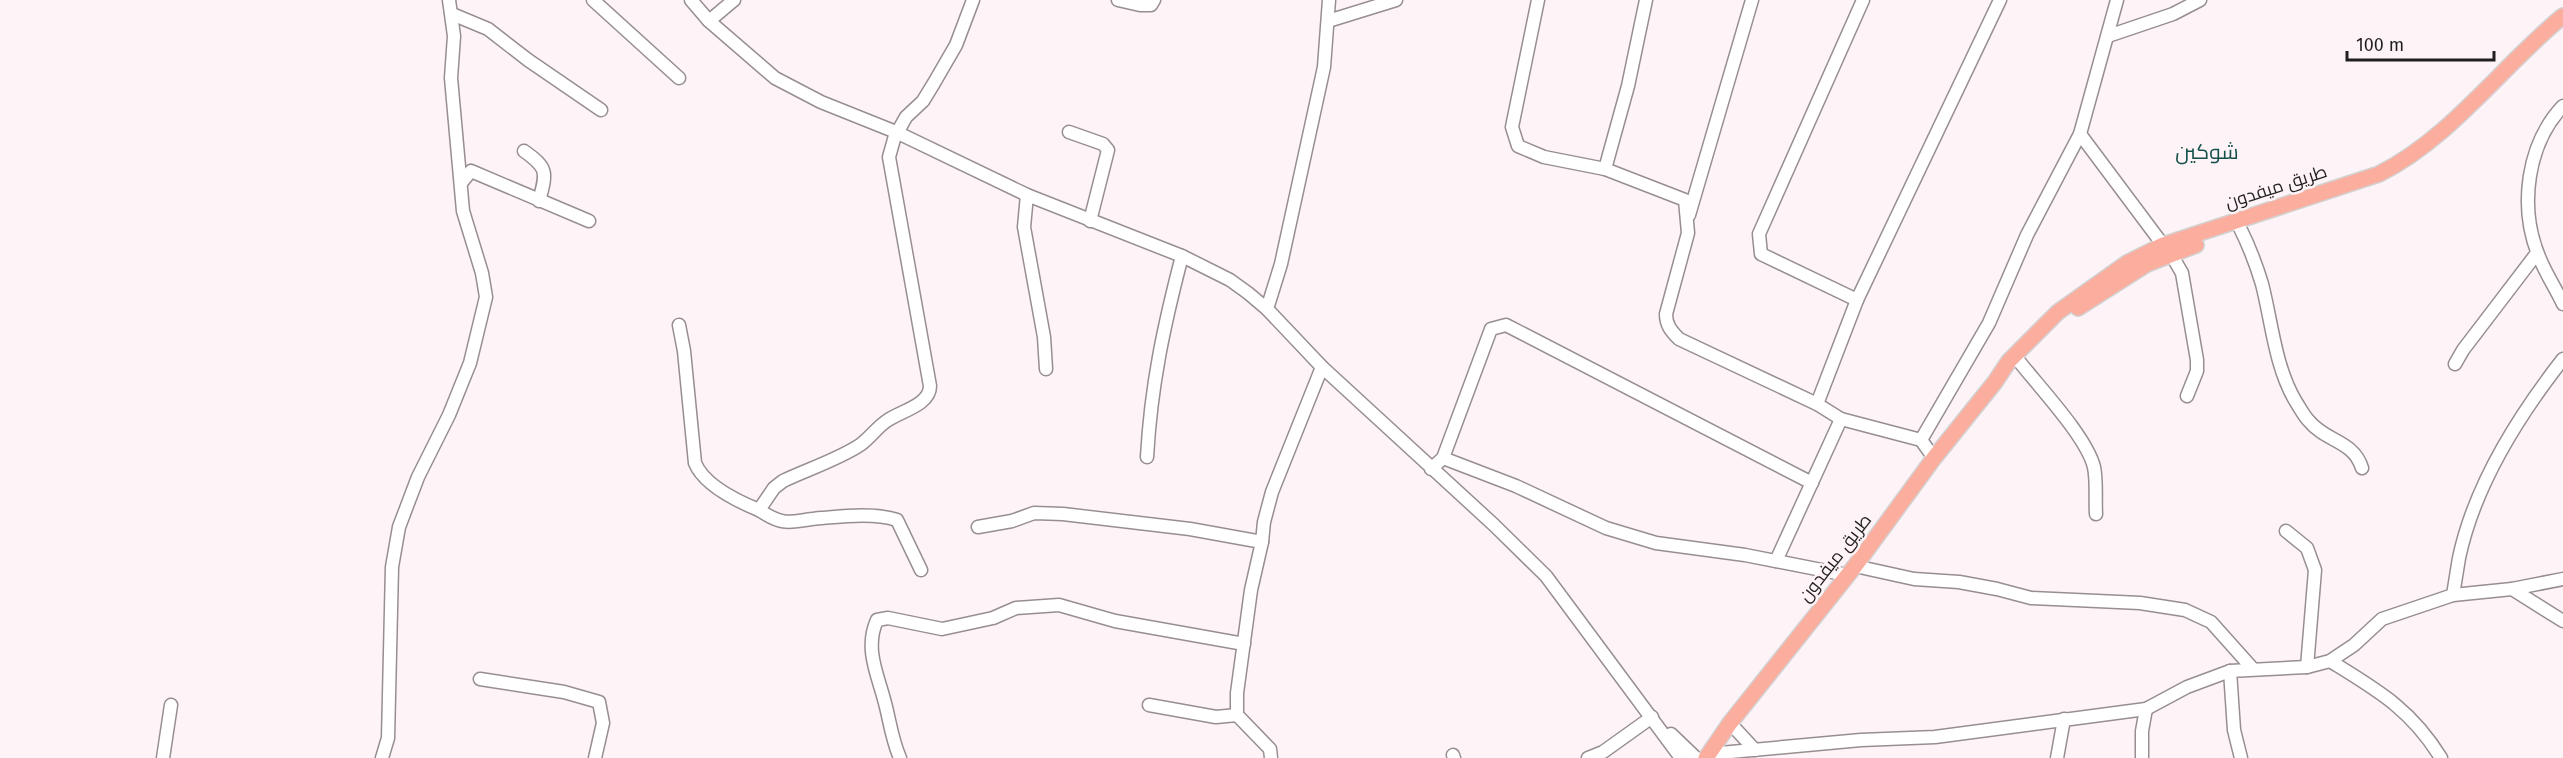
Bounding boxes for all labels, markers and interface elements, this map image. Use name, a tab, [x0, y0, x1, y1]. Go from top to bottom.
scale bar	[2347, 24, 2494, 62]
text: 100 m	[2356, 34, 2404, 56]
district label: شوكين	[2175, 139, 2239, 165]
street label: طريق ميفدون	[2222, 160, 2330, 215]
street label: طريق ميفدون	[1794, 510, 1877, 607]

